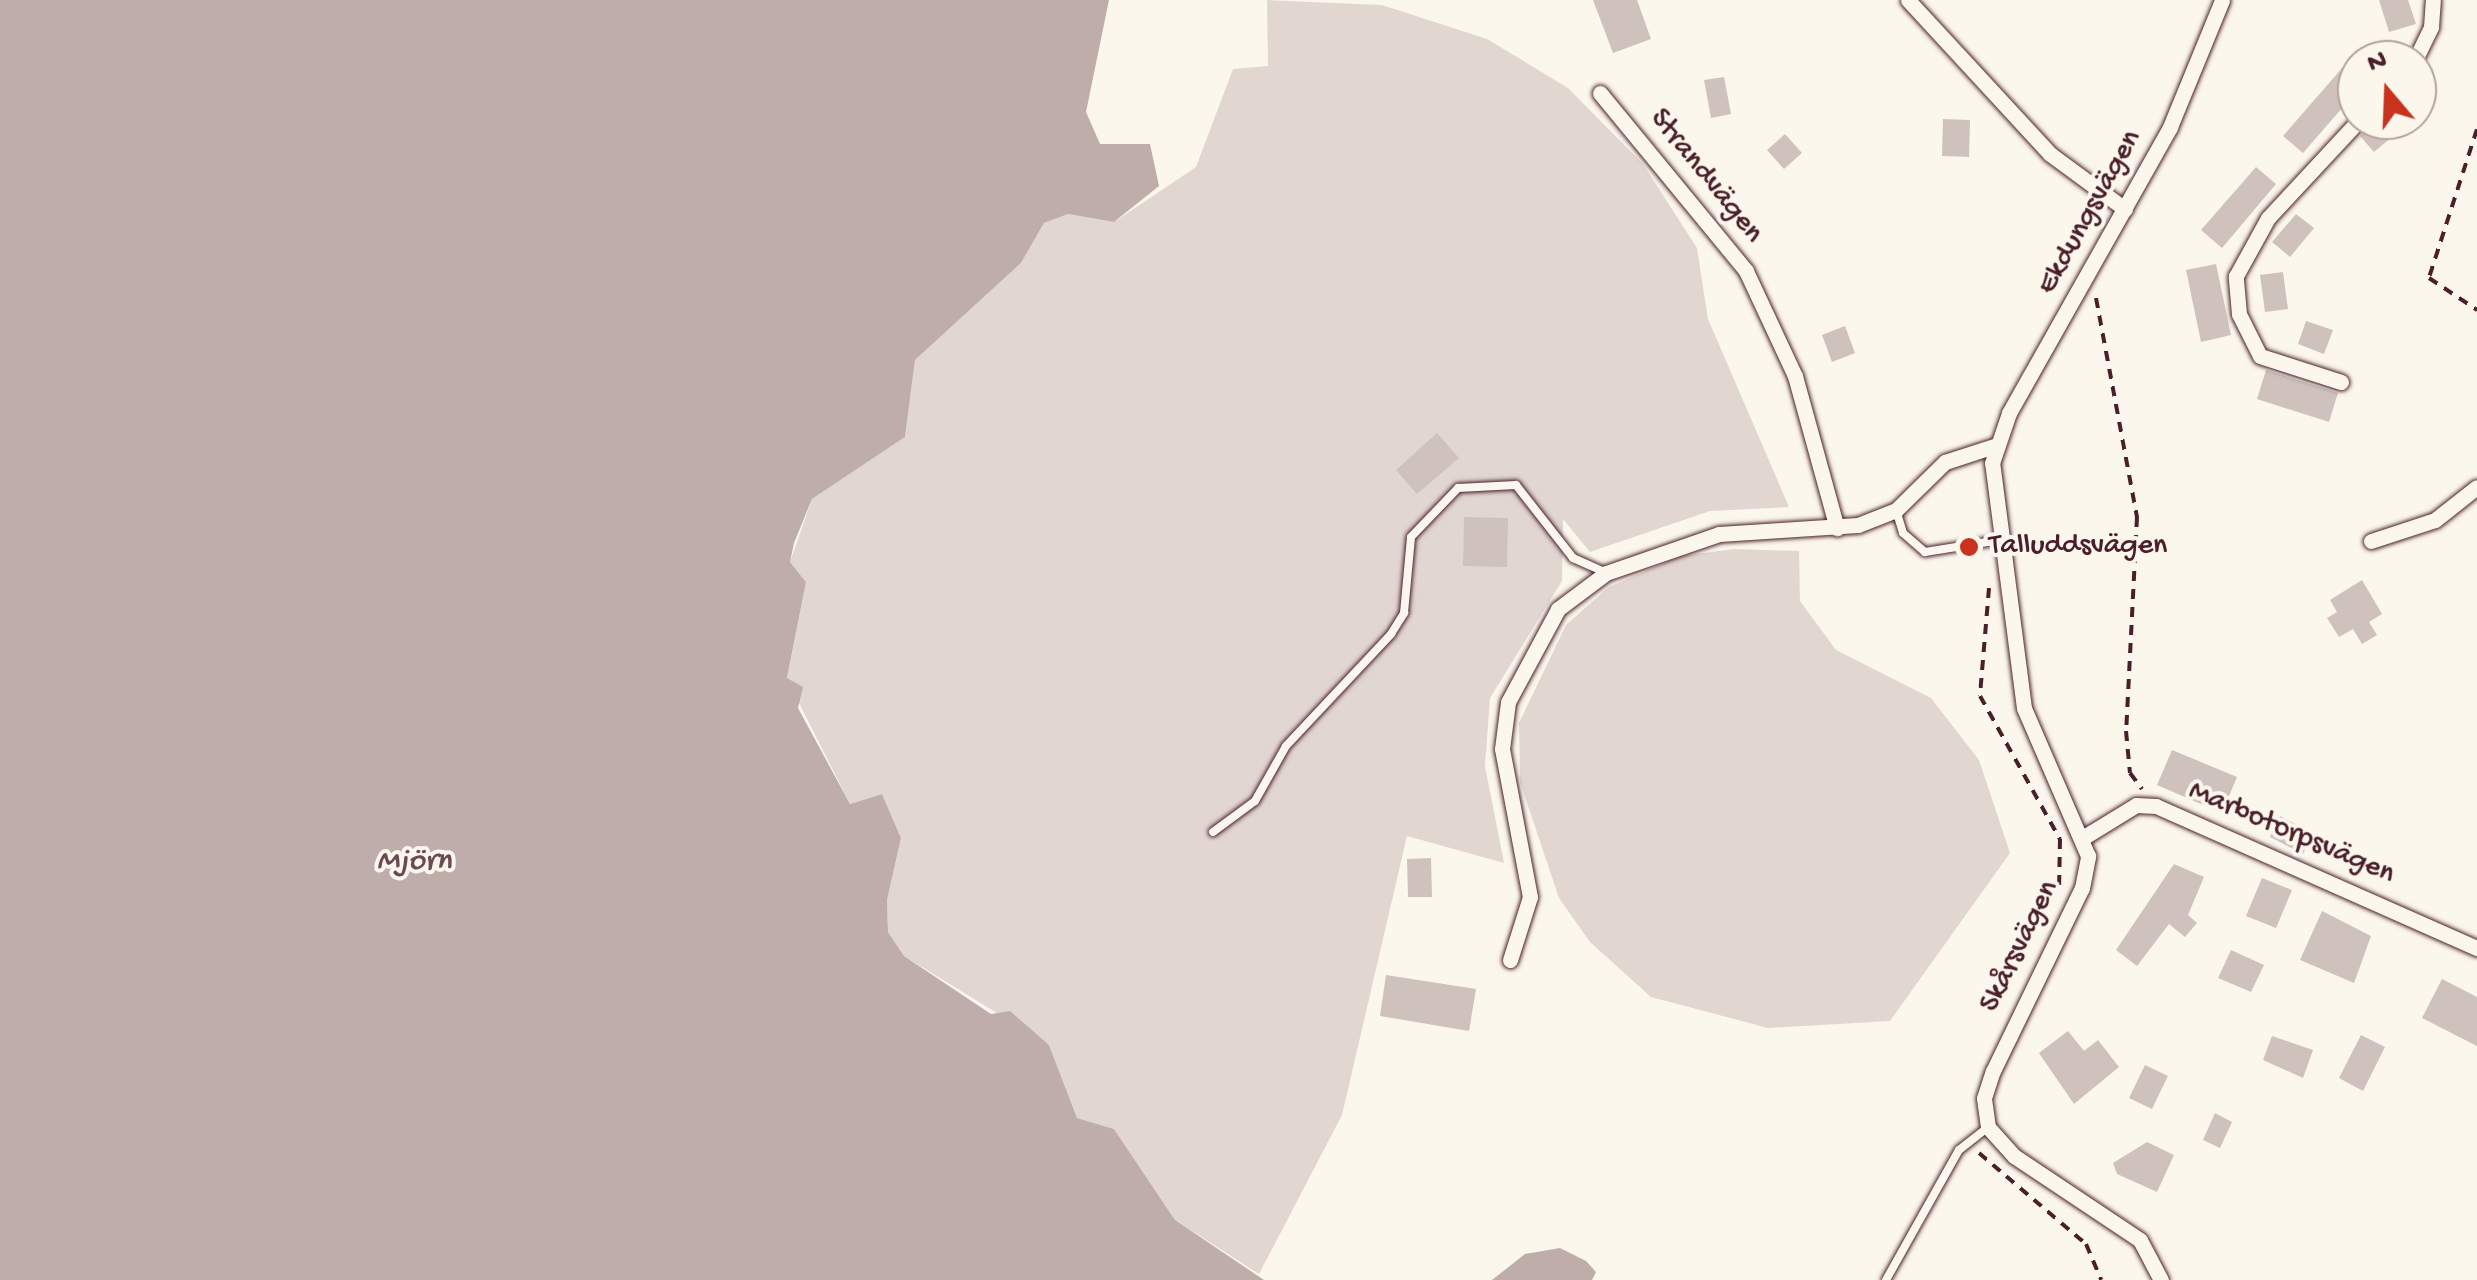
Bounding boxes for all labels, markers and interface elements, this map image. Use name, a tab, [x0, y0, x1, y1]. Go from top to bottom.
north arrow	[2337, 40, 2437, 140]
text: N	[2364, 44, 2392, 82]
street label: Strandvägen	[1640, 103, 1770, 251]
street label: Ekdungsvägen	[2031, 124, 2151, 302]
place label: Talluddsvägen	[1989, 529, 2167, 565]
marker: Talluddsvägen	[1958, 536, 1980, 558]
street label: Marbotorpsvägen	[2183, 774, 2399, 894]
water label: Mjörn	[377, 843, 451, 881]
street label: Skårsvägen	[1974, 875, 2068, 1019]

